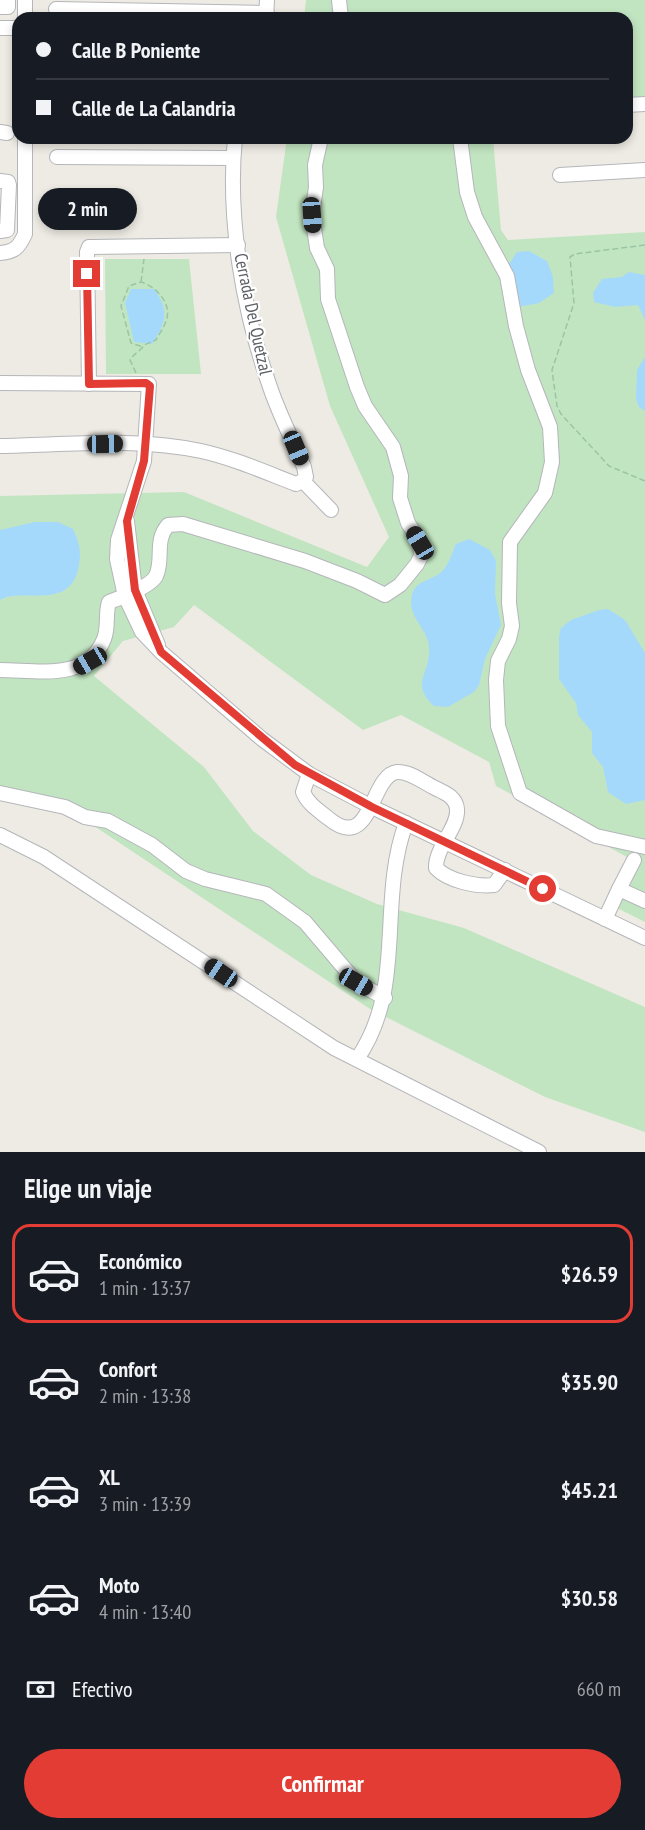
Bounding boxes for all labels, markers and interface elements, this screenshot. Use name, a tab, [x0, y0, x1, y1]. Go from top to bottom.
text: Calle B Poniente	[72, 36, 200, 64]
text: Calle de La Calandria	[72, 94, 236, 122]
callout: 2 min	[38, 187, 136, 229]
text: 2 min	[67, 196, 108, 222]
car	[302, 196, 322, 234]
street label: Cerrada Del Quetzal	[229, 251, 278, 378]
route end	[73, 260, 100, 287]
car	[281, 428, 311, 468]
car	[87, 435, 123, 453]
car	[403, 523, 437, 563]
car	[70, 644, 110, 678]
route start	[529, 875, 556, 902]
car	[201, 955, 241, 991]
car	[336, 965, 376, 999]
text: Elige un viaje	[24, 1171, 152, 1205]
icon: car	[27, 1247, 81, 1301]
text: Económico	[99, 1247, 182, 1275]
text: $26.59	[561, 1260, 618, 1288]
text: 1 min · 13:37	[99, 1275, 191, 1301]
icon: car	[27, 1355, 81, 1409]
text: Confort	[99, 1355, 157, 1383]
text: $35.90	[561, 1368, 618, 1396]
text: 2 min · 13:38	[99, 1383, 191, 1409]
icon: car	[27, 1463, 81, 1517]
text: XL	[99, 1463, 120, 1491]
text: $45.21	[561, 1476, 618, 1504]
text: 3 min · 13:39	[99, 1491, 191, 1517]
icon: car	[27, 1571, 81, 1625]
text: Moto	[99, 1571, 140, 1599]
text: $30.58	[561, 1584, 618, 1612]
text: 4 min · 13:40	[99, 1599, 191, 1625]
icon: cash	[24, 1673, 57, 1706]
text: Efectivo	[72, 1675, 133, 1703]
text: 660 m	[577, 1676, 621, 1702]
button: Confirmar	[24, 1749, 621, 1818]

